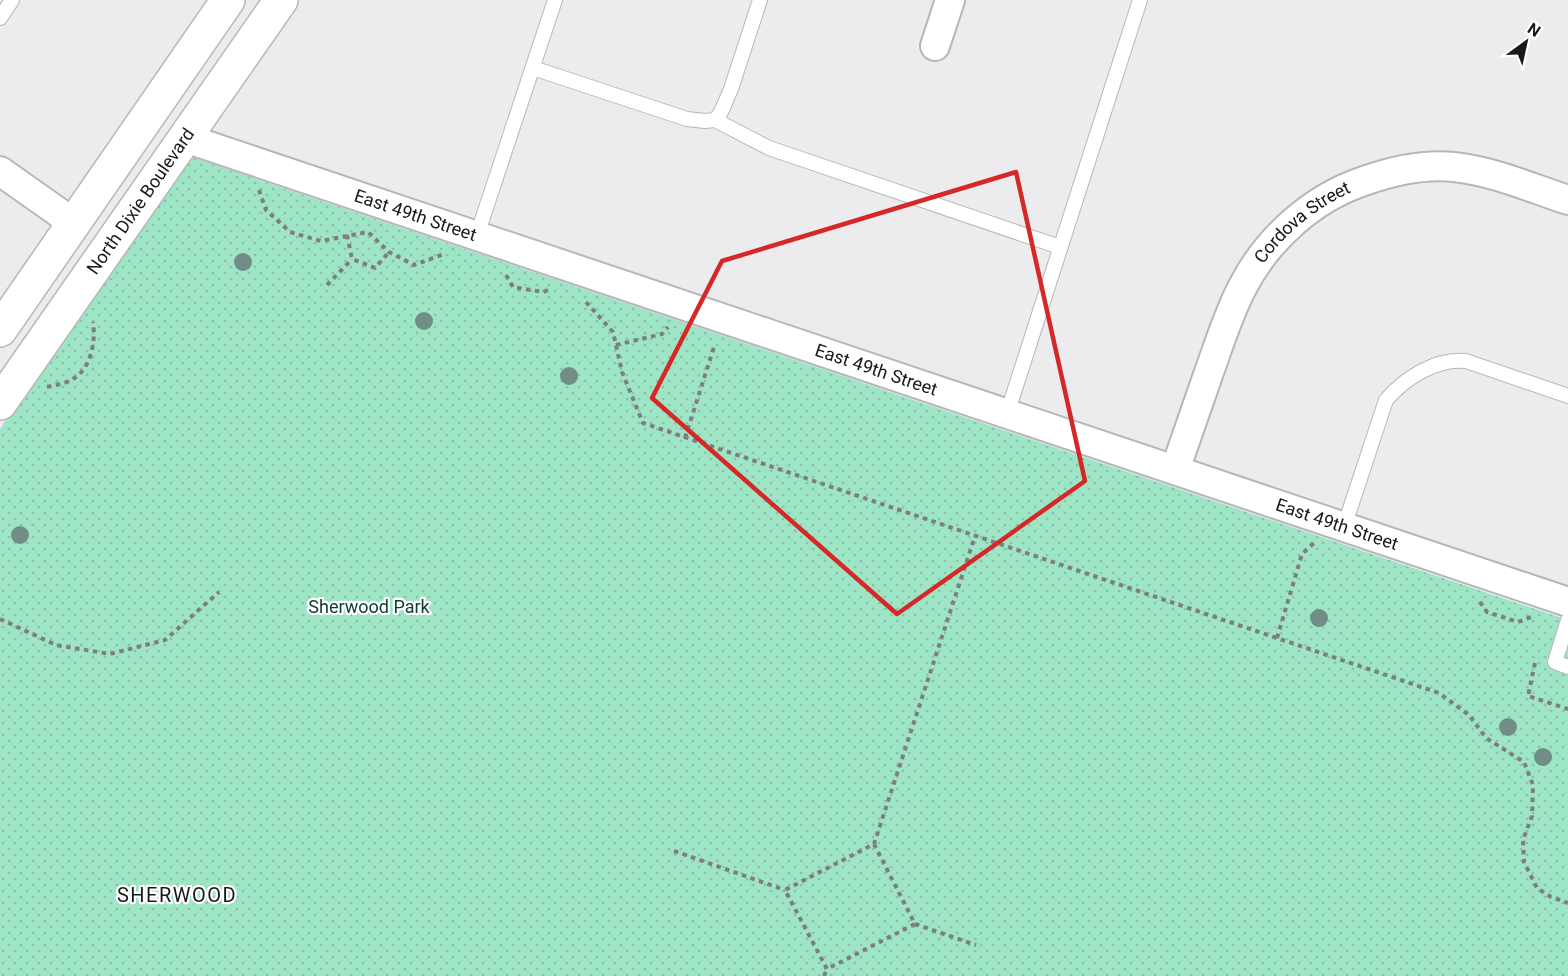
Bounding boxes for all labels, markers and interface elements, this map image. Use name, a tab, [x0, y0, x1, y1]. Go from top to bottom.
north arrow	[1496, 12, 1556, 72]
text: N	[1524, 19, 1544, 41]
street label: North Dixie Boulevard	[82, 124, 198, 278]
street label: Cordova Street	[1250, 177, 1353, 267]
street label: East 49th Street	[352, 185, 480, 245]
street label: East 49th Street	[812, 339, 940, 400]
street label: East 49th Street	[1273, 494, 1401, 554]
park label: Sherwood Park	[308, 596, 431, 617]
district label: SHERWOOD	[117, 883, 237, 907]

